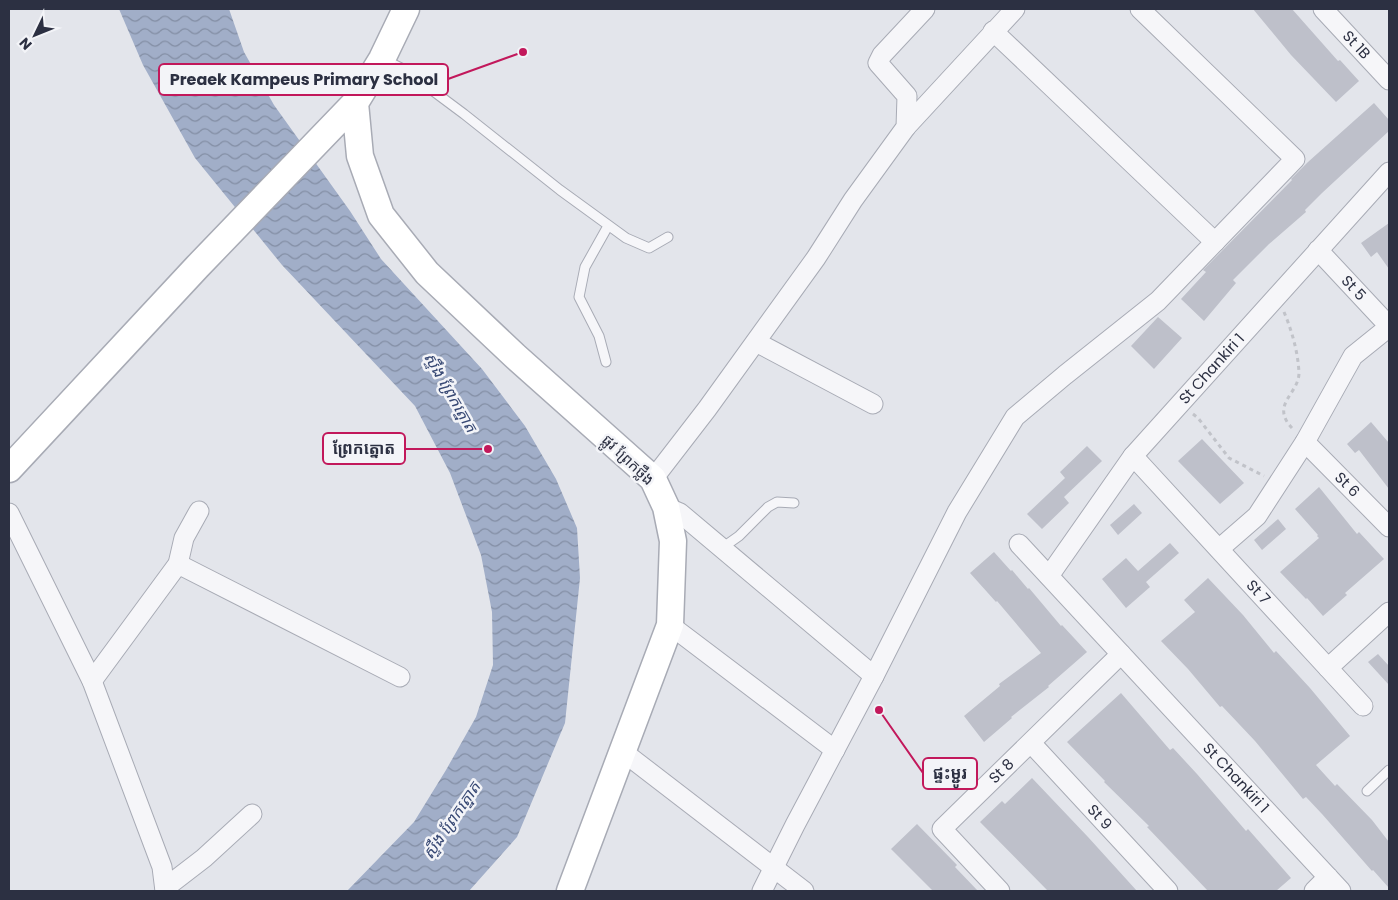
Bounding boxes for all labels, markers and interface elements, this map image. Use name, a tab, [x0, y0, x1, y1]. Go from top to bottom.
north arrow	[10, 10, 60, 60]
street label: St 1B	[1338, 26, 1375, 64]
text: N	[15, 33, 36, 55]
callout: Preaek Kampeus Primary School	[159, 64, 448, 95]
text: Preaek Kampeus Primary School	[170, 68, 438, 91]
street label: St 5	[1337, 270, 1371, 305]
street label: St Chankiri 1	[1174, 328, 1249, 408]
water label: ស្ទឹង ព្រែកត្នោត	[418, 348, 483, 437]
street label: ផ្លូវ ព្រែកថ្លឹង	[595, 429, 659, 492]
callout: ព្រែកត្នោត	[323, 433, 405, 464]
text: ព្រែកត្នោត	[333, 437, 395, 460]
street label: St 6	[1330, 467, 1365, 502]
street label: St 7	[1242, 575, 1275, 609]
street label: St Chankiri 1	[1198, 738, 1274, 817]
street label: St 8	[984, 753, 1018, 788]
callout: ផ្ទះម្ជូរ	[923, 758, 977, 789]
text: ផ្ទះម្ជូរ	[933, 762, 967, 789]
water label: ស្ទឹង ព្រែកត្នោត	[417, 776, 486, 864]
street label: St 9	[1083, 799, 1117, 834]

